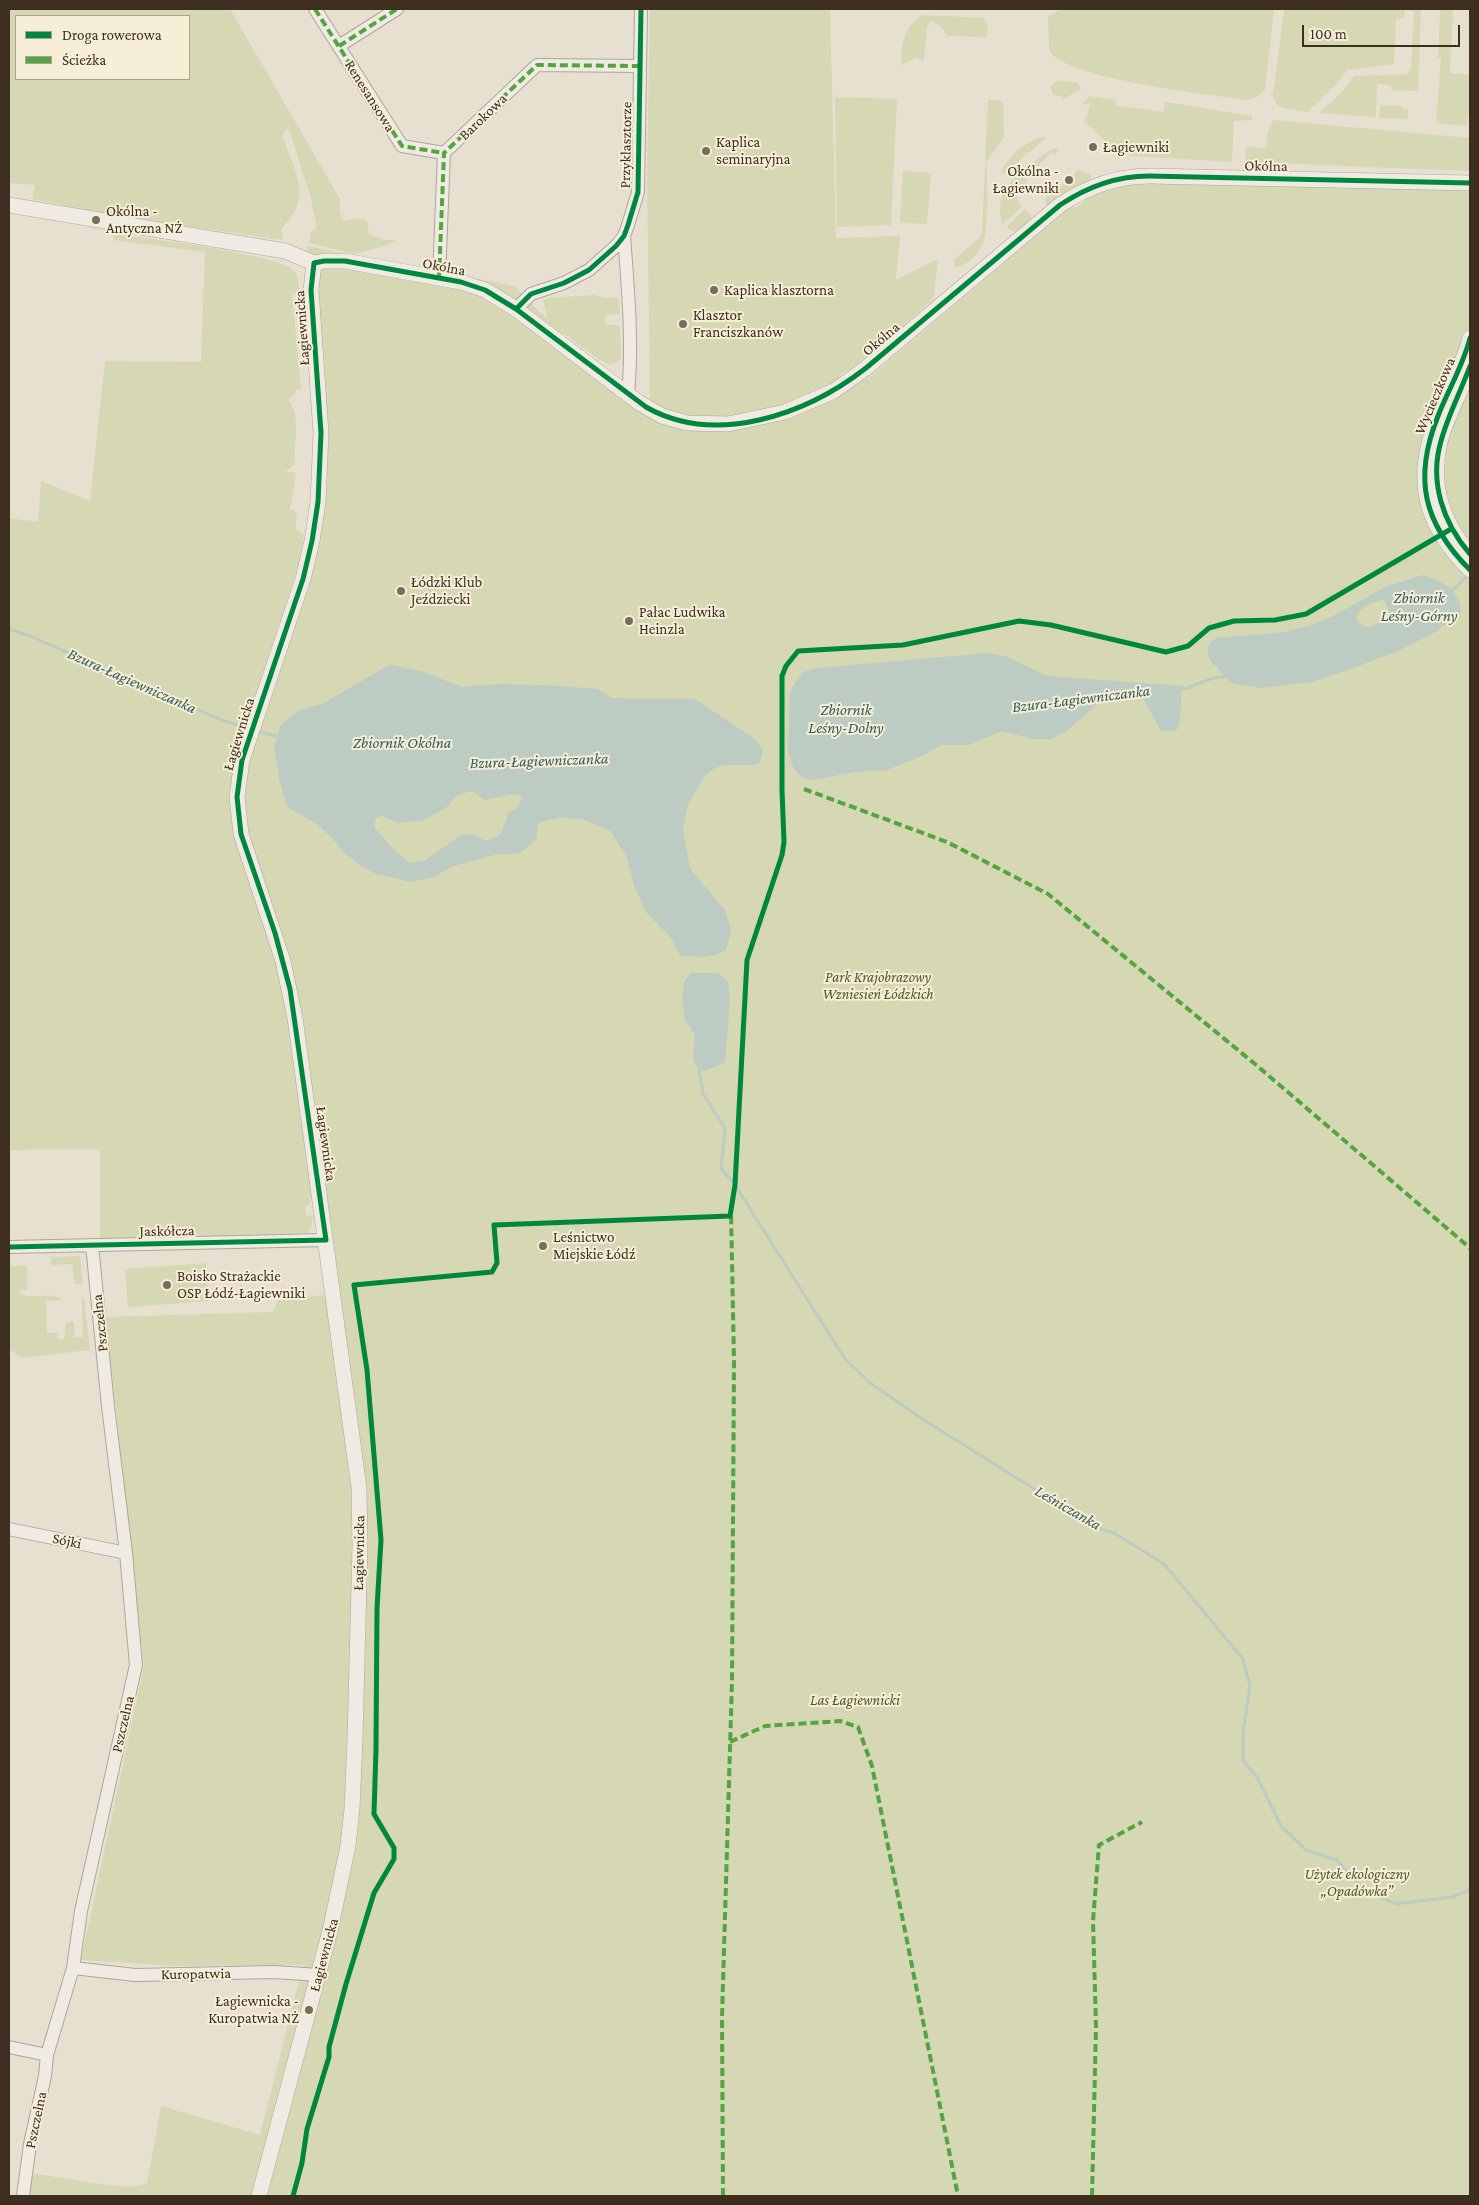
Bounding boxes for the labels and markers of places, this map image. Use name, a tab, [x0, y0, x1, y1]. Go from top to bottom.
place label: Kaplica seminaryjna	[716, 133, 790, 168]
place label: Łagiewniki	[1103, 138, 1169, 156]
marker: Łagiewniki	[1087, 141, 1099, 153]
marker: Kaplica seminaryjna	[700, 145, 712, 157]
place label: Okólna - Łagiewniki	[993, 162, 1059, 197]
marker: Okólna - Łagiewniki	[1063, 174, 1075, 186]
place label: Okólna - Antyczna NŻ	[106, 202, 182, 237]
marker: Okólna - Antyczna NŻ	[90, 214, 102, 226]
place label: Kaplica klasztorna	[724, 281, 834, 299]
marker: Kaplica klasztorna	[708, 284, 720, 296]
place label: Klasztor Franciszkanów	[693, 306, 783, 341]
marker: Klasztor Franciszkanów	[677, 318, 689, 330]
place label: Łódzki Klub Jeździecki	[411, 573, 482, 608]
marker: Łódzki Klub Jeździecki	[395, 585, 407, 597]
place label: Pałac Ludwika Heinzla	[639, 603, 725, 638]
marker: Pałac Ludwika Heinzla	[623, 615, 635, 627]
place label: Leśnictwo Miejskie Łódź	[553, 1228, 635, 1263]
marker: Leśnictwo Miejskie Łódź	[537, 1240, 549, 1252]
place label: Boisko Strażackie OSP Łódź-Łagiewniki	[177, 1267, 305, 1302]
marker: Boisko Strażackie OSP Łódź-Łagiewniki	[161, 1279, 173, 1291]
place label: Łagiewnicka - Kuropatwia NŻ	[208, 1992, 299, 2027]
marker: Łagiewnicka - Kuropatwia NŻ	[303, 2004, 315, 2016]

